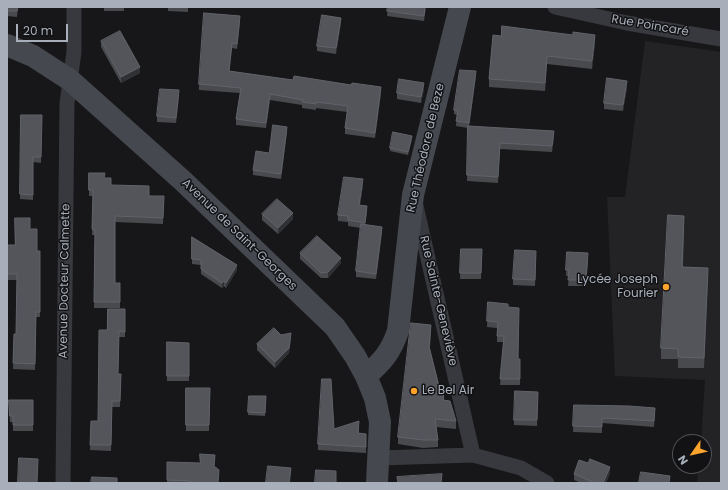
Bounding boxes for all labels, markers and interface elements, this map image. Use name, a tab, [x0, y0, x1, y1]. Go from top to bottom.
street label: Rue Poincaré	[610, 12, 690, 40]
scale bar	[18, 16, 70, 42]
text: 20 m	[23, 22, 53, 39]
street label: Rue Théodore de Beze	[404, 82, 448, 214]
street label: Avenue de Saint-Georges	[178, 176, 300, 294]
street label: Avenue Docteur Calmette	[56, 203, 74, 359]
street label: Rue Sainte-Geneviève	[416, 235, 460, 367]
place label: Lycée Joseph Fourier	[577, 273, 658, 301]
marker: Lycée Joseph Fourier	[661, 282, 671, 292]
place label: Le Bel Air	[422, 384, 474, 398]
marker: Le Bel Air	[409, 386, 419, 396]
north arrow	[672, 434, 712, 474]
text: N	[674, 452, 692, 468]

